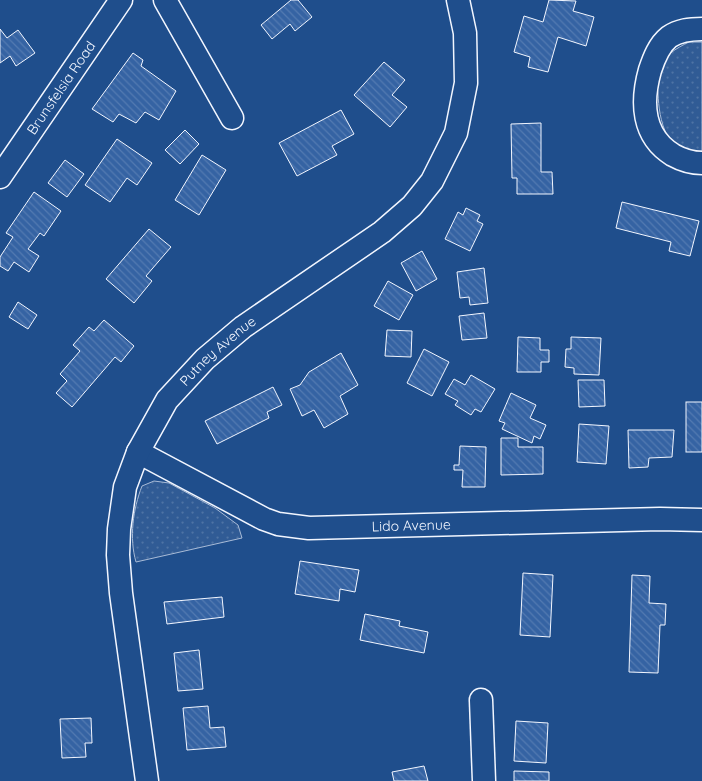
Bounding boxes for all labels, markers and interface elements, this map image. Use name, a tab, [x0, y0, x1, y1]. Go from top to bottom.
street label: Brunsfelsia Road	[23, 38, 99, 138]
street label: Putney Avenue	[176, 312, 259, 390]
street label: Lido Avenue	[371, 515, 451, 535]

